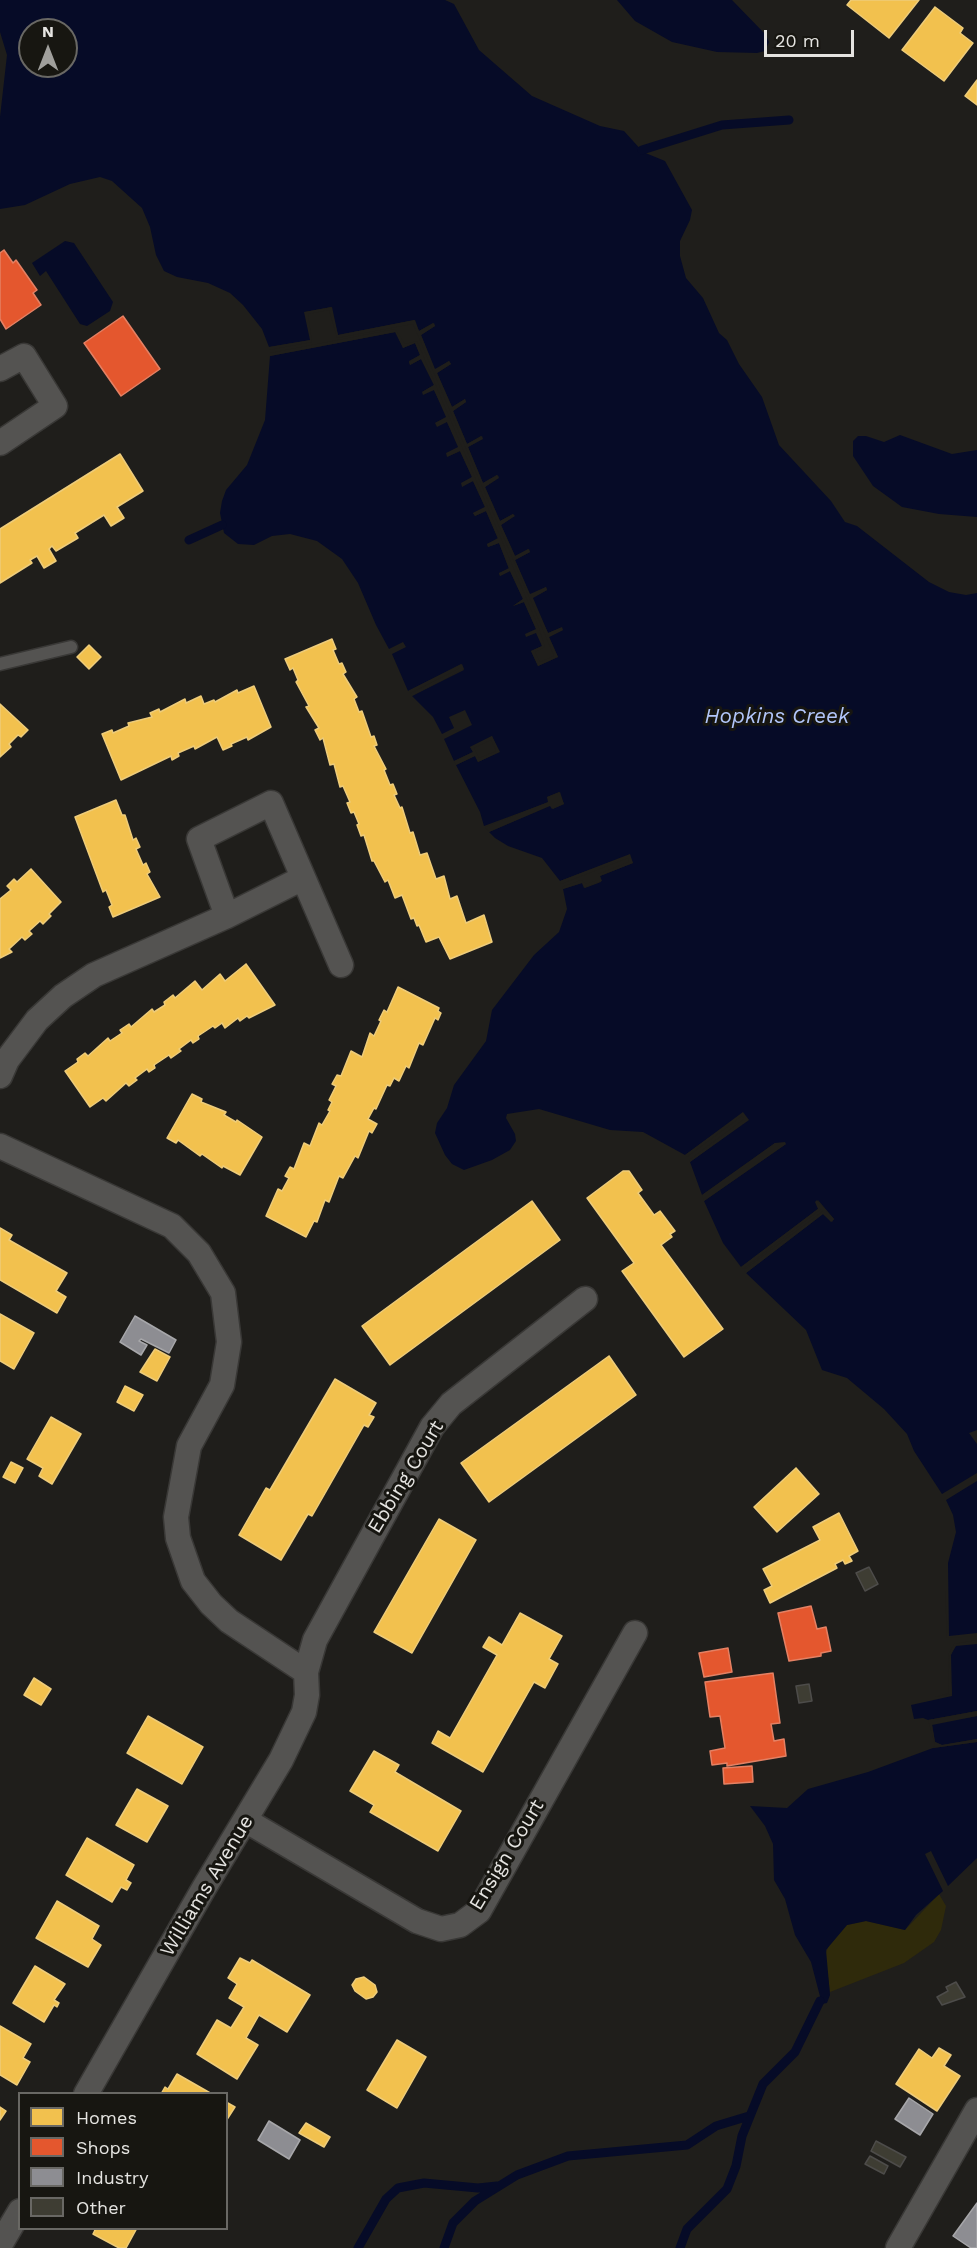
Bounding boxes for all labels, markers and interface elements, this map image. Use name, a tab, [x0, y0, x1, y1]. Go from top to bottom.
north arrow	[18, 18, 78, 78]
scale bar	[767, 18, 857, 56]
text: N	[42, 22, 54, 41]
text: 20 m	[775, 30, 820, 51]
water label: Hopkins Creek	[705, 704, 849, 730]
street label: Ebbing Court	[363, 1416, 449, 1538]
street label: Ensign Court	[465, 1795, 549, 1915]
street label: Williams Avenue	[155, 1811, 259, 1961]
legend	[18, 2092, 228, 2230]
text: Homes	[76, 2107, 137, 2128]
text: Shops	[76, 2137, 130, 2158]
text: Industry	[76, 2167, 148, 2188]
text: Other	[76, 2197, 126, 2218]

